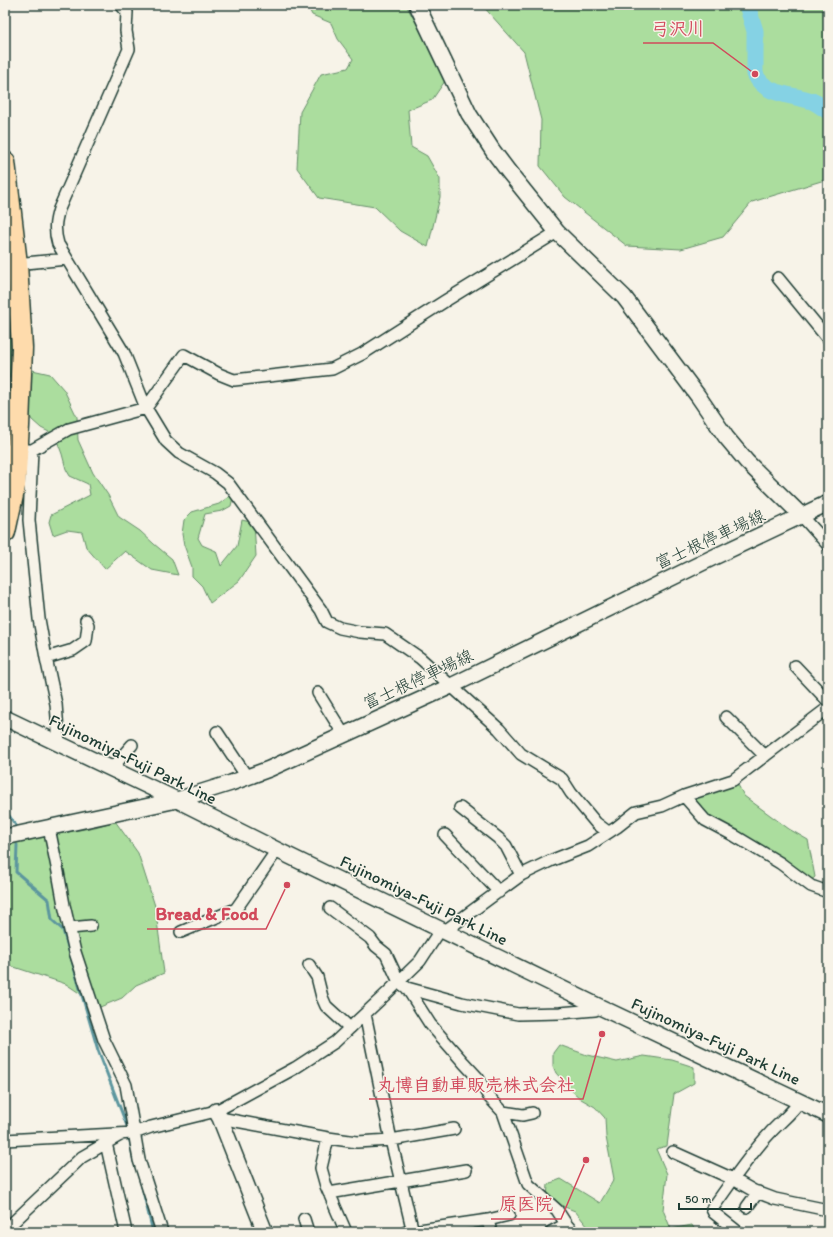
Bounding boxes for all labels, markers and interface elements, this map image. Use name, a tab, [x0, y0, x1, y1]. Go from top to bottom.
callout: 弓沢川	[643, 13, 713, 43]
text: 弓沢川	[651, 18, 705, 40]
street label: 富士根停車場線	[652, 505, 768, 573]
street label: 富士根停車場線	[360, 645, 476, 713]
street label: Fujinomiya-Fuji Park Line	[46, 710, 220, 808]
street label: Fujinomiya-Fuji Park Line	[337, 851, 511, 949]
callout: Bread & Food	[147, 899, 266, 929]
text: Bread & Food	[155, 903, 260, 925]
street label: Fujinomiya-Fuji Park Line	[628, 993, 804, 1089]
callout: 丸博自動車販売株式会社	[369, 1069, 583, 1099]
text: 丸博自動車販売株式会社	[377, 1074, 575, 1096]
scale bar	[679, 1185, 751, 1211]
callout: 原医院	[491, 1189, 561, 1219]
text: 50 m	[685, 1192, 711, 1206]
text: 原医院	[499, 1193, 553, 1215]

